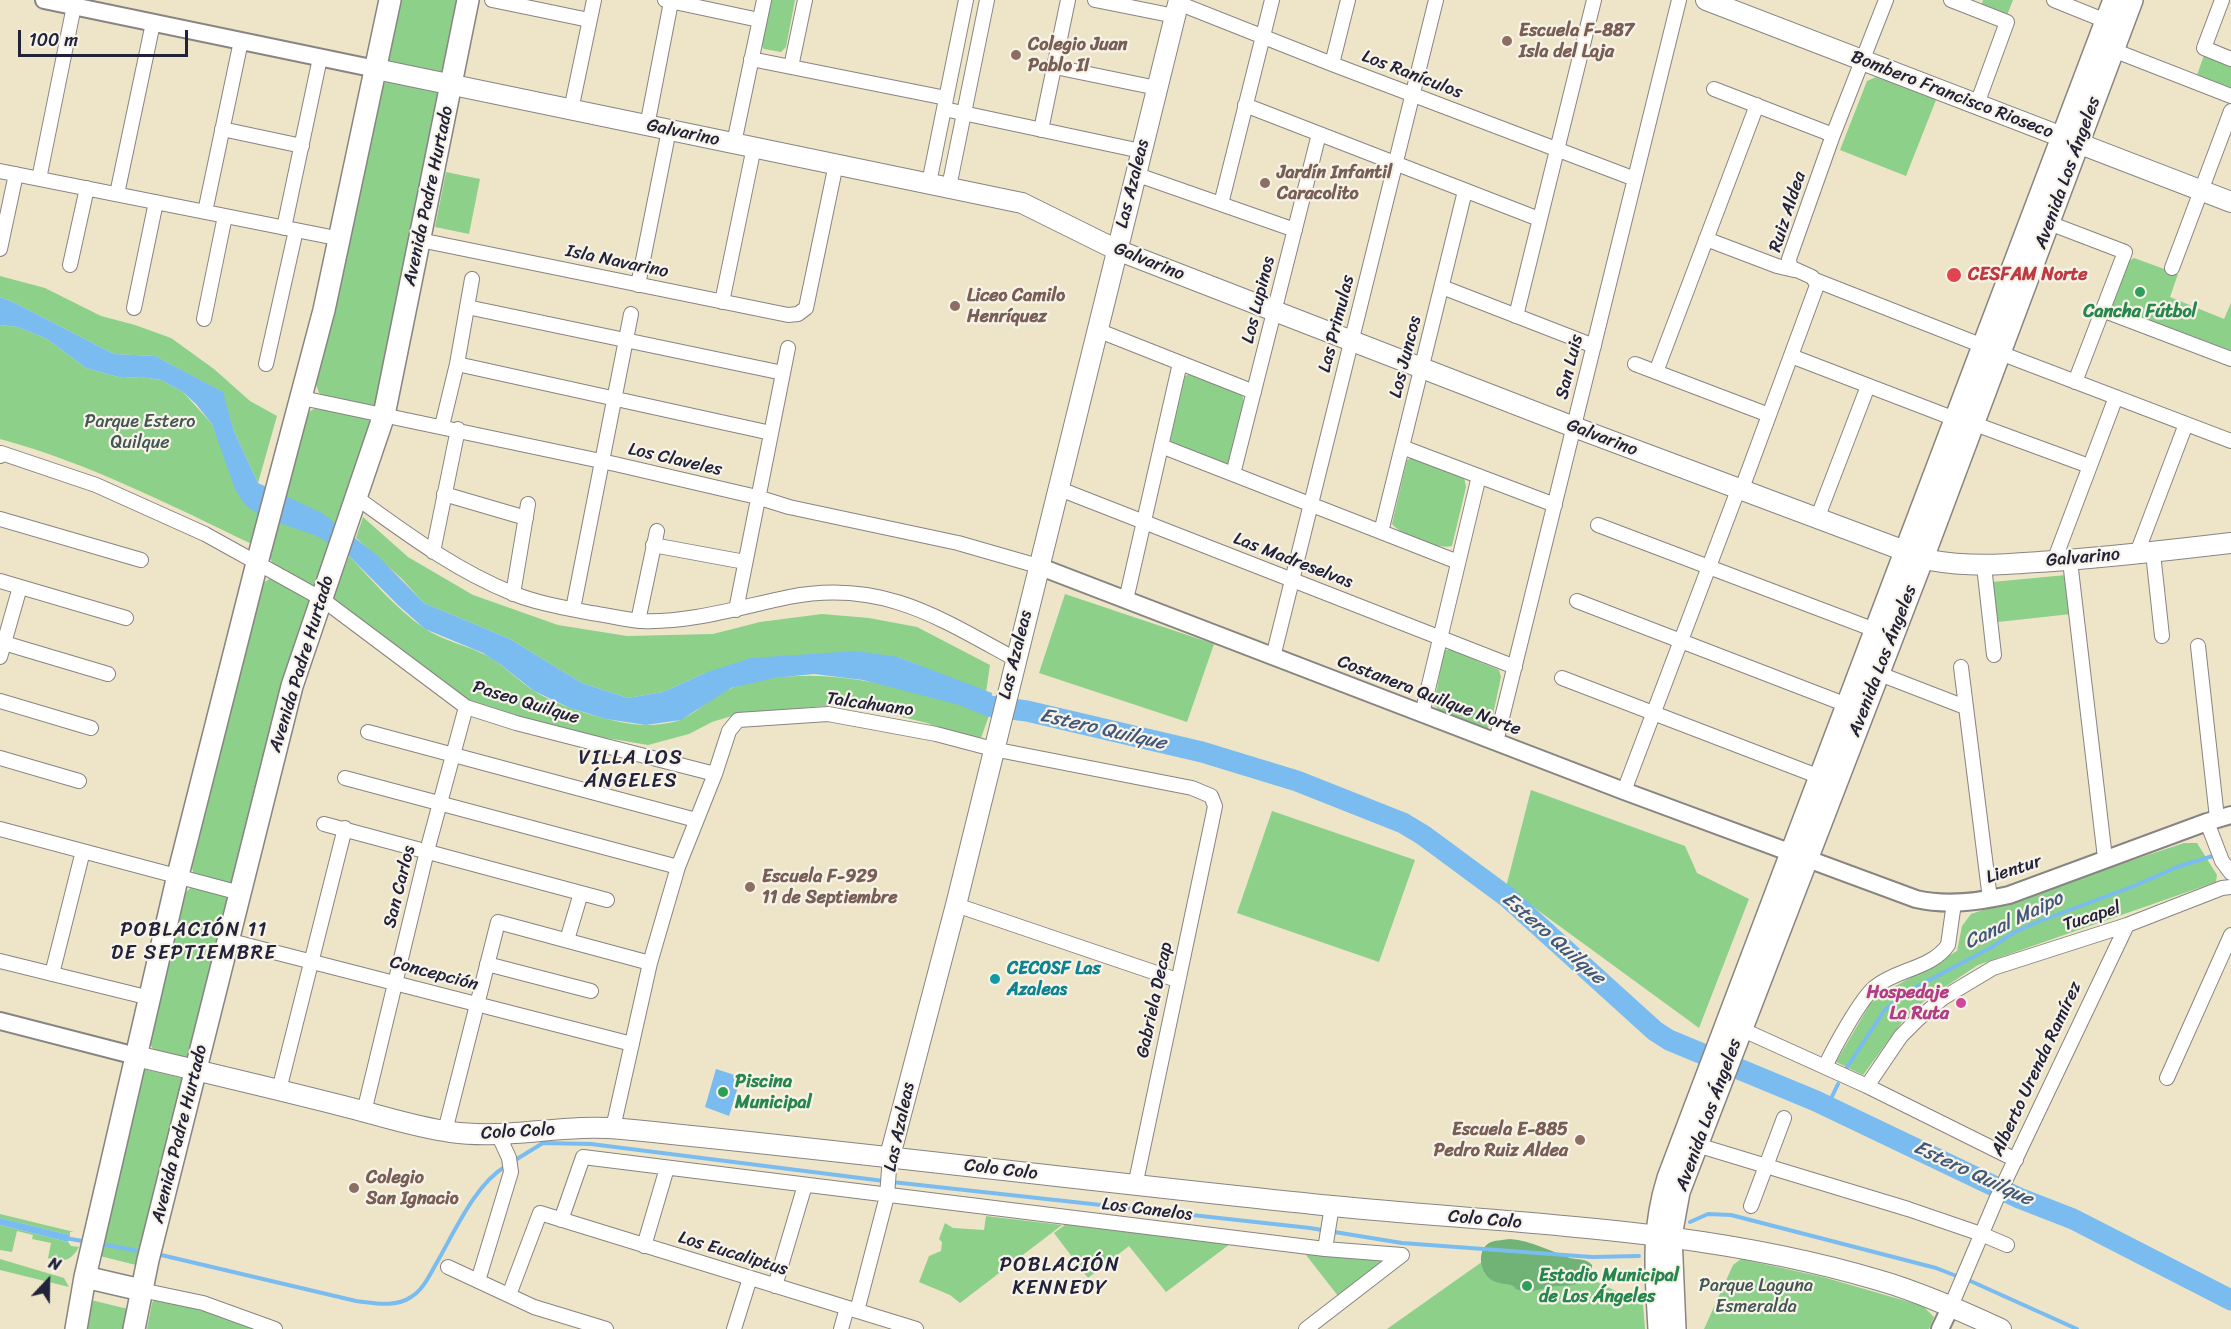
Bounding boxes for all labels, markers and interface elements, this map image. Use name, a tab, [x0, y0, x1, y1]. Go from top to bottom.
scale bar	[21, 18, 190, 56]
place label: Escuela F-887 Isla del Laja	[1519, 20, 1634, 63]
text: 100 m	[29, 24, 78, 56]
place label: Colegio Juan Pablo II	[1028, 34, 1127, 76]
marker: Escuela F-887 Isla del Laja	[1500, 34, 1514, 48]
street label: Los Ranículos	[1359, 46, 1465, 104]
street label: Bombero Francisco Rioseco	[1848, 46, 2056, 144]
marker: Colegio Juan Pablo II	[1009, 48, 1023, 62]
street label: Avenida Los Ángeles	[2030, 94, 2106, 252]
street label: Avenida Padre Hurtado	[399, 104, 459, 288]
street label: Galvarino	[645, 115, 721, 151]
street label: Las Azaleas	[1112, 137, 1154, 231]
place label: Jardín Infantil Caracolito	[1277, 162, 1392, 204]
street label: Ruiz Aldea	[1765, 169, 1811, 255]
marker: Jardín Infantil Caracolito	[1258, 176, 1272, 190]
street label: Galvarino	[1111, 238, 1187, 286]
street label: Isla Navarino	[564, 241, 670, 283]
street label: Los Lupinos	[1238, 254, 1280, 346]
place label: CESFAM Norte	[1968, 264, 2088, 286]
marker: CESFAM Norte	[1945, 266, 1963, 284]
street label: Las Primulas	[1314, 273, 1360, 375]
place label: Liceo Camilo Henríquez	[967, 285, 1065, 328]
marker: Cancha Fútbol	[2133, 285, 2147, 299]
marker: Liceo Camilo Henríquez	[948, 299, 962, 313]
place label: Cancha Fútbol	[2083, 301, 2197, 323]
street label: Los Juncos	[1385, 314, 1427, 400]
street label: San Luis	[1552, 332, 1588, 402]
park label: Parque Estero Quilque	[84, 411, 196, 454]
street label: Galvarino	[1564, 415, 1640, 461]
street label: Los Claveles	[626, 439, 724, 481]
street label: Las Madreselvas	[1230, 528, 1356, 594]
street label: Galvarino	[2045, 544, 2121, 572]
street label: Avenida Padre Hurtado	[265, 573, 339, 755]
street label: Avenida Los Ángeles	[1844, 582, 1922, 740]
street label: Las Azaleas	[995, 608, 1037, 702]
street label: Costanera Quilque Norte	[1334, 651, 1524, 741]
street label: Paseo Quilque	[470, 677, 582, 729]
street label: Talcahuano	[825, 688, 915, 722]
water label: Estero Quilque	[1038, 704, 1168, 756]
district label: VILLA LOS ÁNGELES	[579, 747, 683, 794]
street label: San Carlos	[379, 844, 421, 930]
street label: Lientur	[1983, 851, 2045, 889]
place label: Escuela F-929 11 de Septiembre	[762, 866, 897, 908]
marker: Escuela F-929 11 de Septiembre	[743, 880, 757, 894]
water label: Canal Maipo	[1961, 887, 2067, 955]
water label: Estero Quilque	[1497, 888, 1609, 990]
street label: Tucapel	[2060, 898, 2124, 936]
district label: POBLACIÓN 11 DE SEPTIEMBRE	[113, 919, 275, 966]
street label: Gabriela Decap	[1132, 940, 1178, 1060]
street label: Concepción	[387, 952, 481, 996]
place label: CECOSF Las Azaleas	[1007, 958, 1101, 1000]
marker: CECOSF Las Azaleas	[988, 972, 1002, 986]
street label: Alberto Urenda Ramírez	[1987, 978, 2087, 1160]
place label: Hospedaje La Ruta	[1866, 982, 1949, 1024]
marker: Hospedaje La Ruta	[1954, 996, 1968, 1010]
street label: Avenida Los Ángeles	[1671, 1036, 1747, 1194]
street label: Avenida Padre Hurtado	[147, 1043, 213, 1225]
place label: Piscina Municipal	[735, 1071, 812, 1114]
street label: Las Azaleas	[880, 1080, 920, 1174]
marker: Piscina Municipal	[716, 1085, 730, 1099]
street label: Colo Colo	[480, 1119, 556, 1145]
place label: Escuela E-885 Pedro Ruiz Aldea	[1434, 1119, 1568, 1162]
marker: Escuela E-885 Pedro Ruiz Aldea	[1573, 1133, 1587, 1147]
water label: Estero Quilque	[1910, 1136, 2036, 1212]
street label: Colo Colo	[963, 1155, 1039, 1185]
place label: Colegio San Ignacio	[366, 1167, 459, 1210]
marker: Colegio San Ignacio	[347, 1181, 361, 1195]
street label: Los Canelos	[1100, 1194, 1194, 1226]
street label: Colo Colo	[1447, 1206, 1523, 1234]
street label: Los Eucaliptus	[676, 1227, 790, 1281]
text: N	[44, 1248, 66, 1279]
north arrow	[18, 1251, 78, 1311]
district label: POBLACIÓN KENNEDY	[1000, 1254, 1120, 1301]
place label: Estadio Municipal de Los Ángeles	[1539, 1265, 1679, 1308]
park label: Parque Laguna Esmeralda	[1699, 1275, 1813, 1318]
marker: Estadio Municipal de Los Ángeles	[1520, 1279, 1534, 1293]

